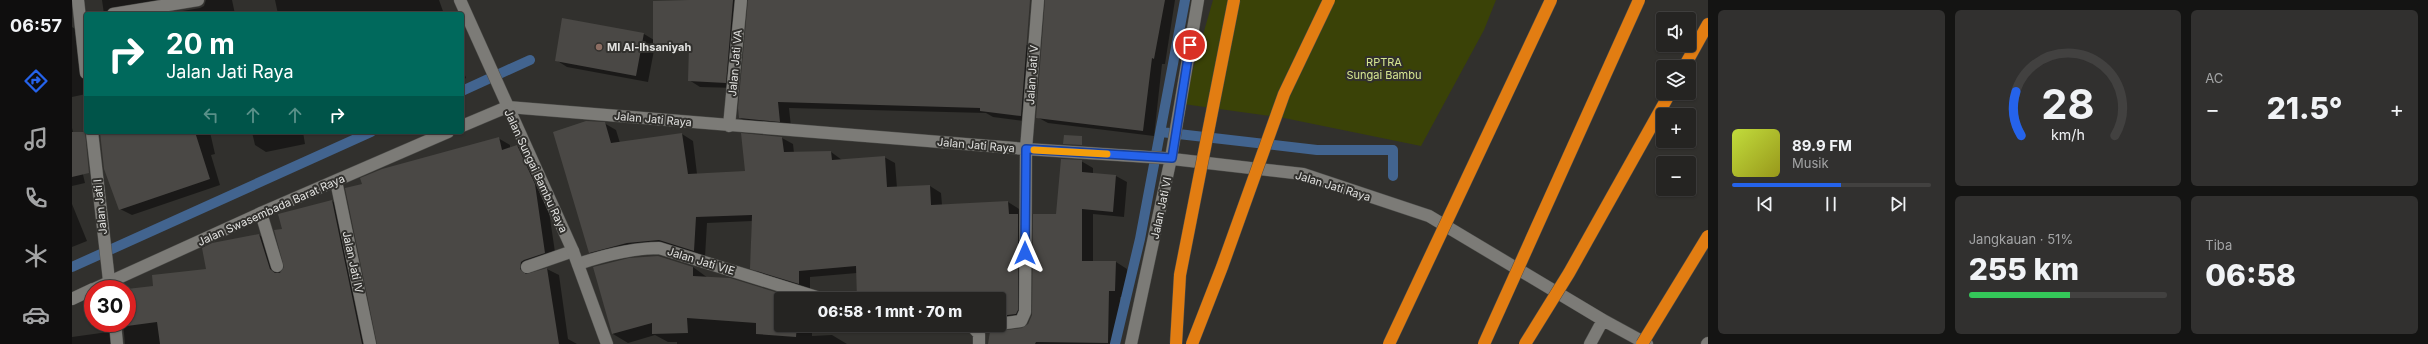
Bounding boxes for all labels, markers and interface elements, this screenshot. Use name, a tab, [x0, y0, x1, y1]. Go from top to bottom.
map controls	[1656, 12, 1696, 196]
button: sound	[1656, 12, 1696, 52]
text: 06:57	[10, 15, 62, 36]
text: 20 m	[166, 27, 235, 61]
icon: right	[100, 28, 152, 80]
pin	[1173, 28, 1207, 62]
street label: Jalan Jati VA	[725, 29, 745, 97]
icon: arrive	[1179, 34, 1201, 56]
place label: MI Al-Ihsaniyah	[607, 40, 691, 54]
marker: MI Al-Ihsaniyah	[594, 42, 604, 52]
street label: Jalan Jati V	[1023, 44, 1041, 106]
park label: RPTRA Sungai Bambu	[1347, 55, 1422, 82]
button: layers	[1656, 60, 1696, 100]
text: Jalan Jati Raya	[166, 61, 294, 82]
icon: directions	[22, 67, 50, 95]
text: AC	[2205, 70, 2223, 86]
text: 28	[2041, 79, 2095, 129]
text: 21.5°	[2267, 90, 2343, 126]
text: −	[2205, 96, 2220, 122]
text: +	[2389, 96, 2404, 122]
icon: left	[200, 104, 222, 126]
icon: ahead	[242, 104, 264, 126]
icon: ahead	[284, 104, 306, 126]
icon: right	[326, 104, 348, 126]
street label: Jalan Sungai Bambu Raya	[501, 107, 571, 235]
button: +	[1656, 108, 1696, 148]
street label: Jalan Jati Raya	[614, 109, 692, 129]
icon: music	[22, 125, 50, 153]
text: km/h	[2051, 125, 2085, 142]
street label: Jalan Jati Raya	[937, 135, 1015, 155]
text: 89.9 FM	[1792, 136, 1852, 155]
text: Musik	[1792, 155, 1829, 171]
button: −	[1656, 156, 1696, 196]
street label: Jalan Jati Raya	[1294, 168, 1372, 204]
street label: Jalan Swasembada Barat Raya	[195, 171, 347, 249]
street label: Jalan Jati VI	[1148, 176, 1174, 240]
street label: Jalan Jati I	[90, 179, 110, 235]
icon: phone	[22, 184, 50, 212]
icon: previous	[1754, 193, 1776, 215]
icon: pause	[1820, 193, 1842, 215]
icon: next	[1887, 193, 1909, 215]
street label: Jalan Jati IV	[340, 230, 367, 295]
text: Jangkauan · 51%	[1969, 231, 2073, 247]
position arrow	[1004, 232, 1046, 274]
text: Tiba	[2205, 237, 2232, 253]
icon: climate	[22, 242, 50, 270]
street label: Jalan Jati VIE	[666, 244, 736, 278]
text: 255 km	[1969, 251, 2079, 287]
text: 06:58	[2205, 257, 2296, 293]
speed limit sign: 30	[84, 280, 136, 332]
icon: car	[22, 301, 50, 329]
text: 06:58 · 1 mnt · 70 m	[818, 302, 962, 321]

